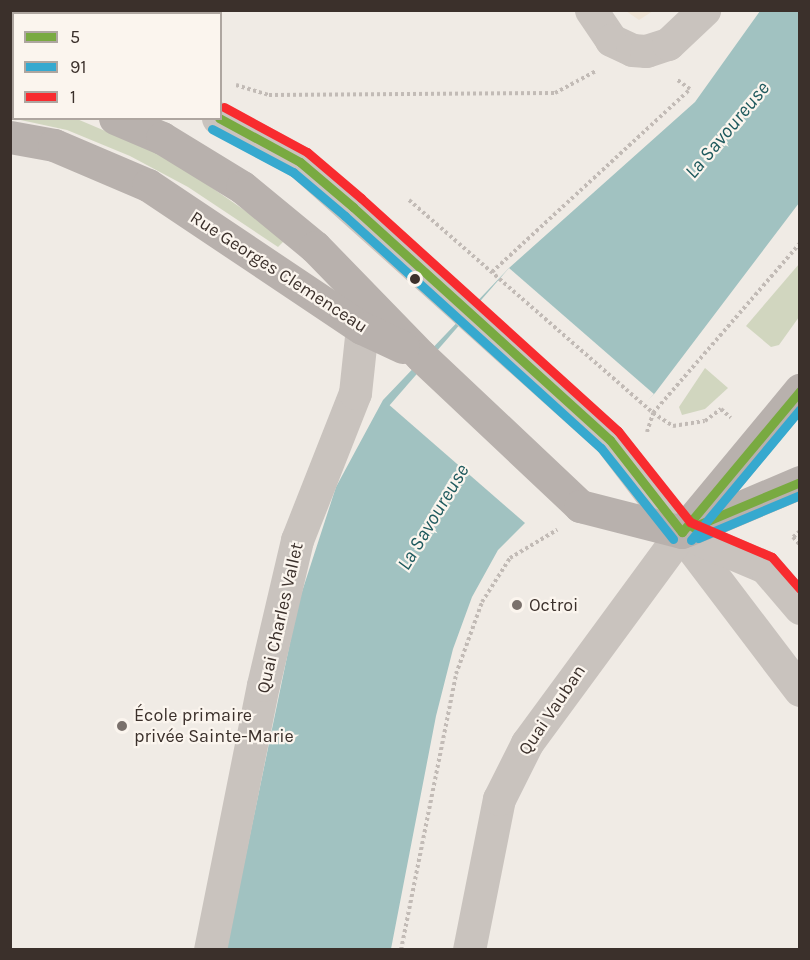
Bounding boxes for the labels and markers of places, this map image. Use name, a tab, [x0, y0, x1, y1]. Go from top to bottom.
unlabelled marker	[409, 273, 421, 285]
place label: Octroi	[529, 594, 578, 616]
marker: Octroi	[510, 598, 524, 612]
place label: École primaire privée Sainte-Marie	[134, 705, 294, 748]
marker: École primaire privée Sainte-Marie	[115, 719, 129, 733]

